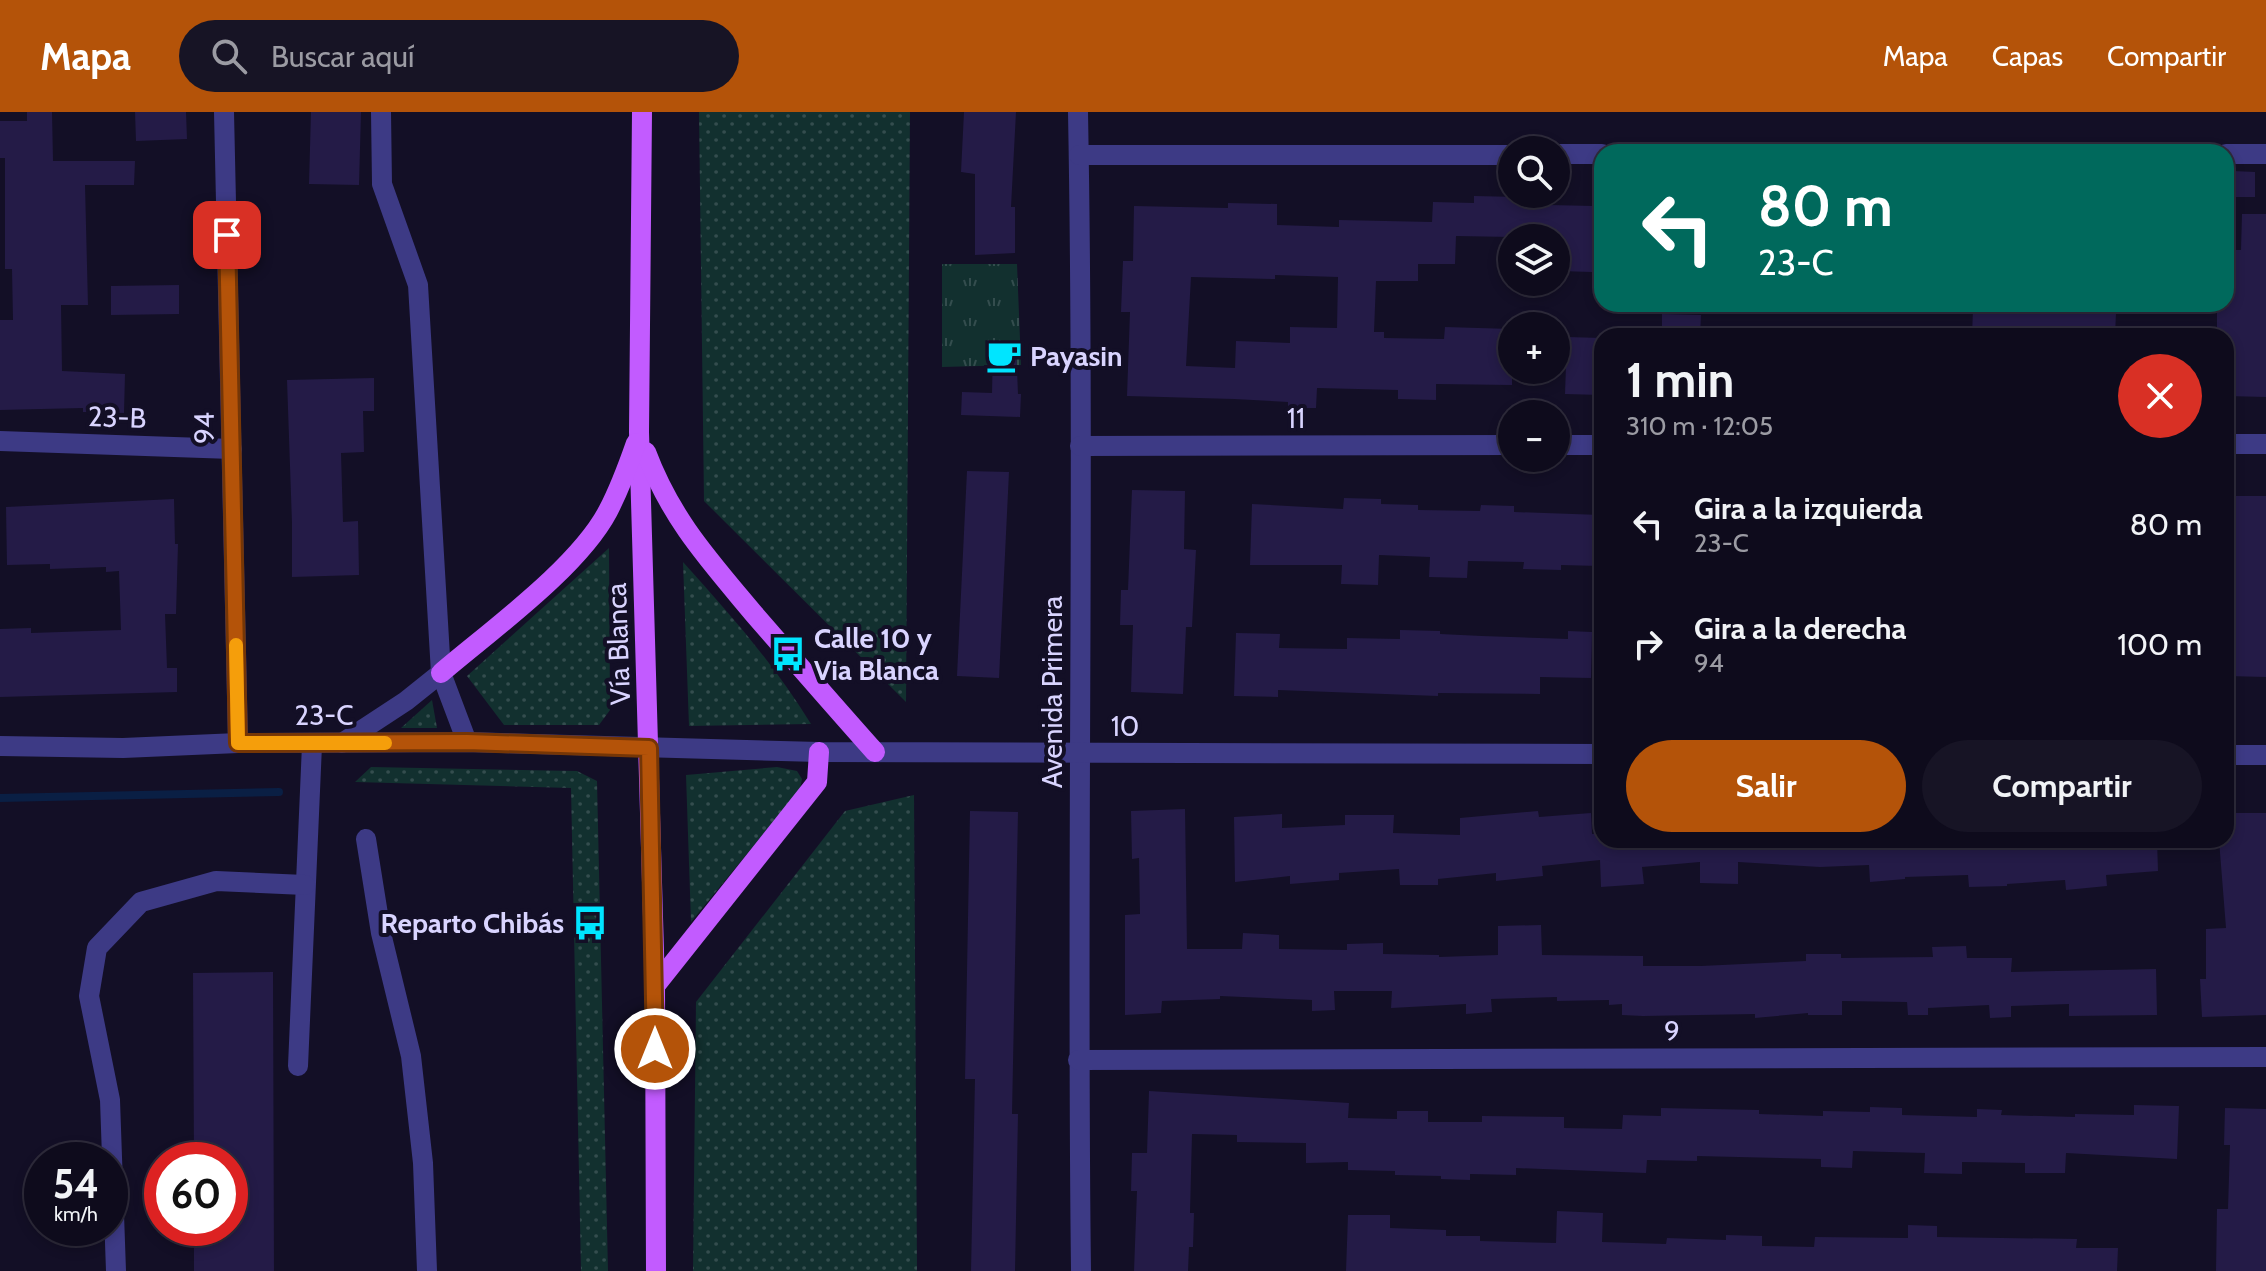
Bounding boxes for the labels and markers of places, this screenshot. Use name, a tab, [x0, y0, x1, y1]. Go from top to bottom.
pin	[193, 201, 261, 269]
cafe icon: Payasin	[985, 337, 1023, 375]
place label: Payasin	[1030, 339, 1123, 373]
place label: Calle 10 y Via Blanca	[814, 621, 939, 687]
bus stop icon: Calle 10 y Via Blanca	[769, 635, 807, 673]
bus stop icon: Reparto Chibás	[571, 904, 609, 942]
place label: Reparto Chibás	[381, 906, 564, 940]

